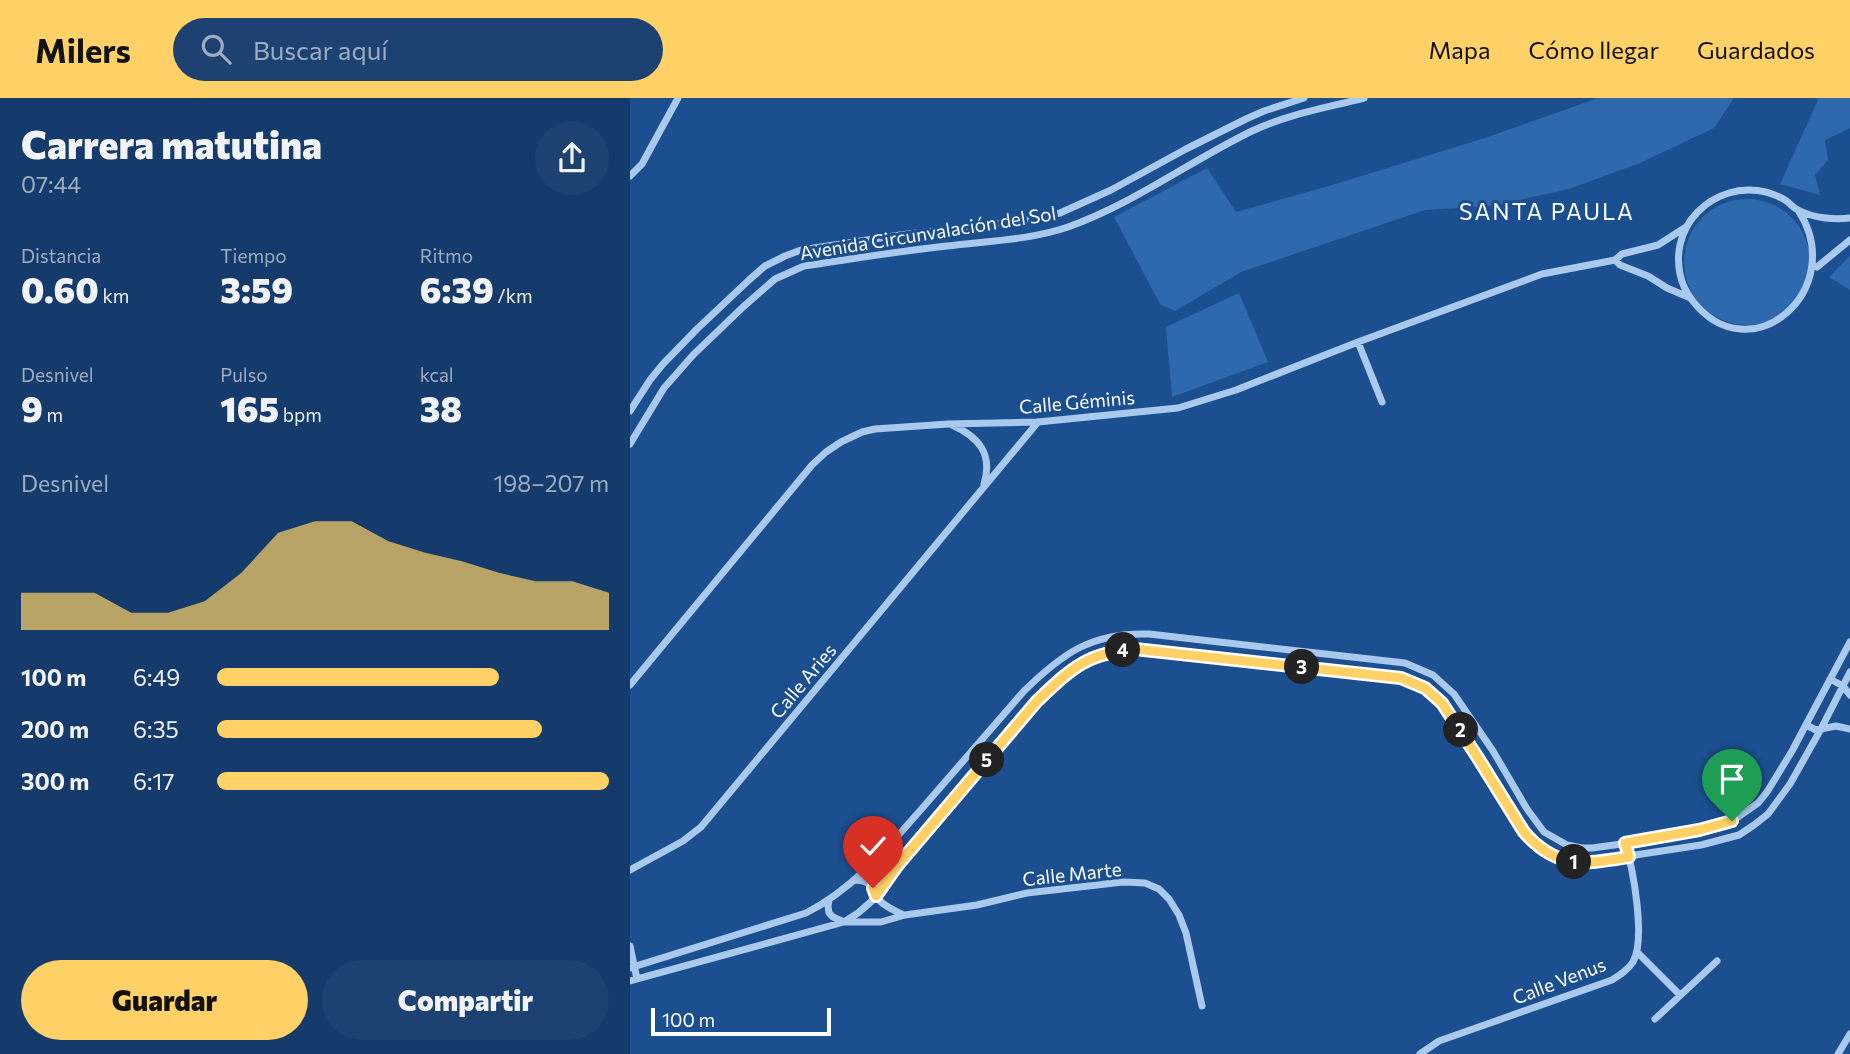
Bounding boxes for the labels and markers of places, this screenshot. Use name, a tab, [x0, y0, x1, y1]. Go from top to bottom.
pin: 4	[1106, 632, 1140, 668]
pin: 3	[1284, 650, 1320, 684]
pin: 2	[1444, 712, 1478, 748]
pin: 5	[970, 742, 1004, 778]
pin	[1702, 749, 1762, 821]
pin	[843, 816, 903, 888]
pin: 1	[1556, 844, 1592, 880]

